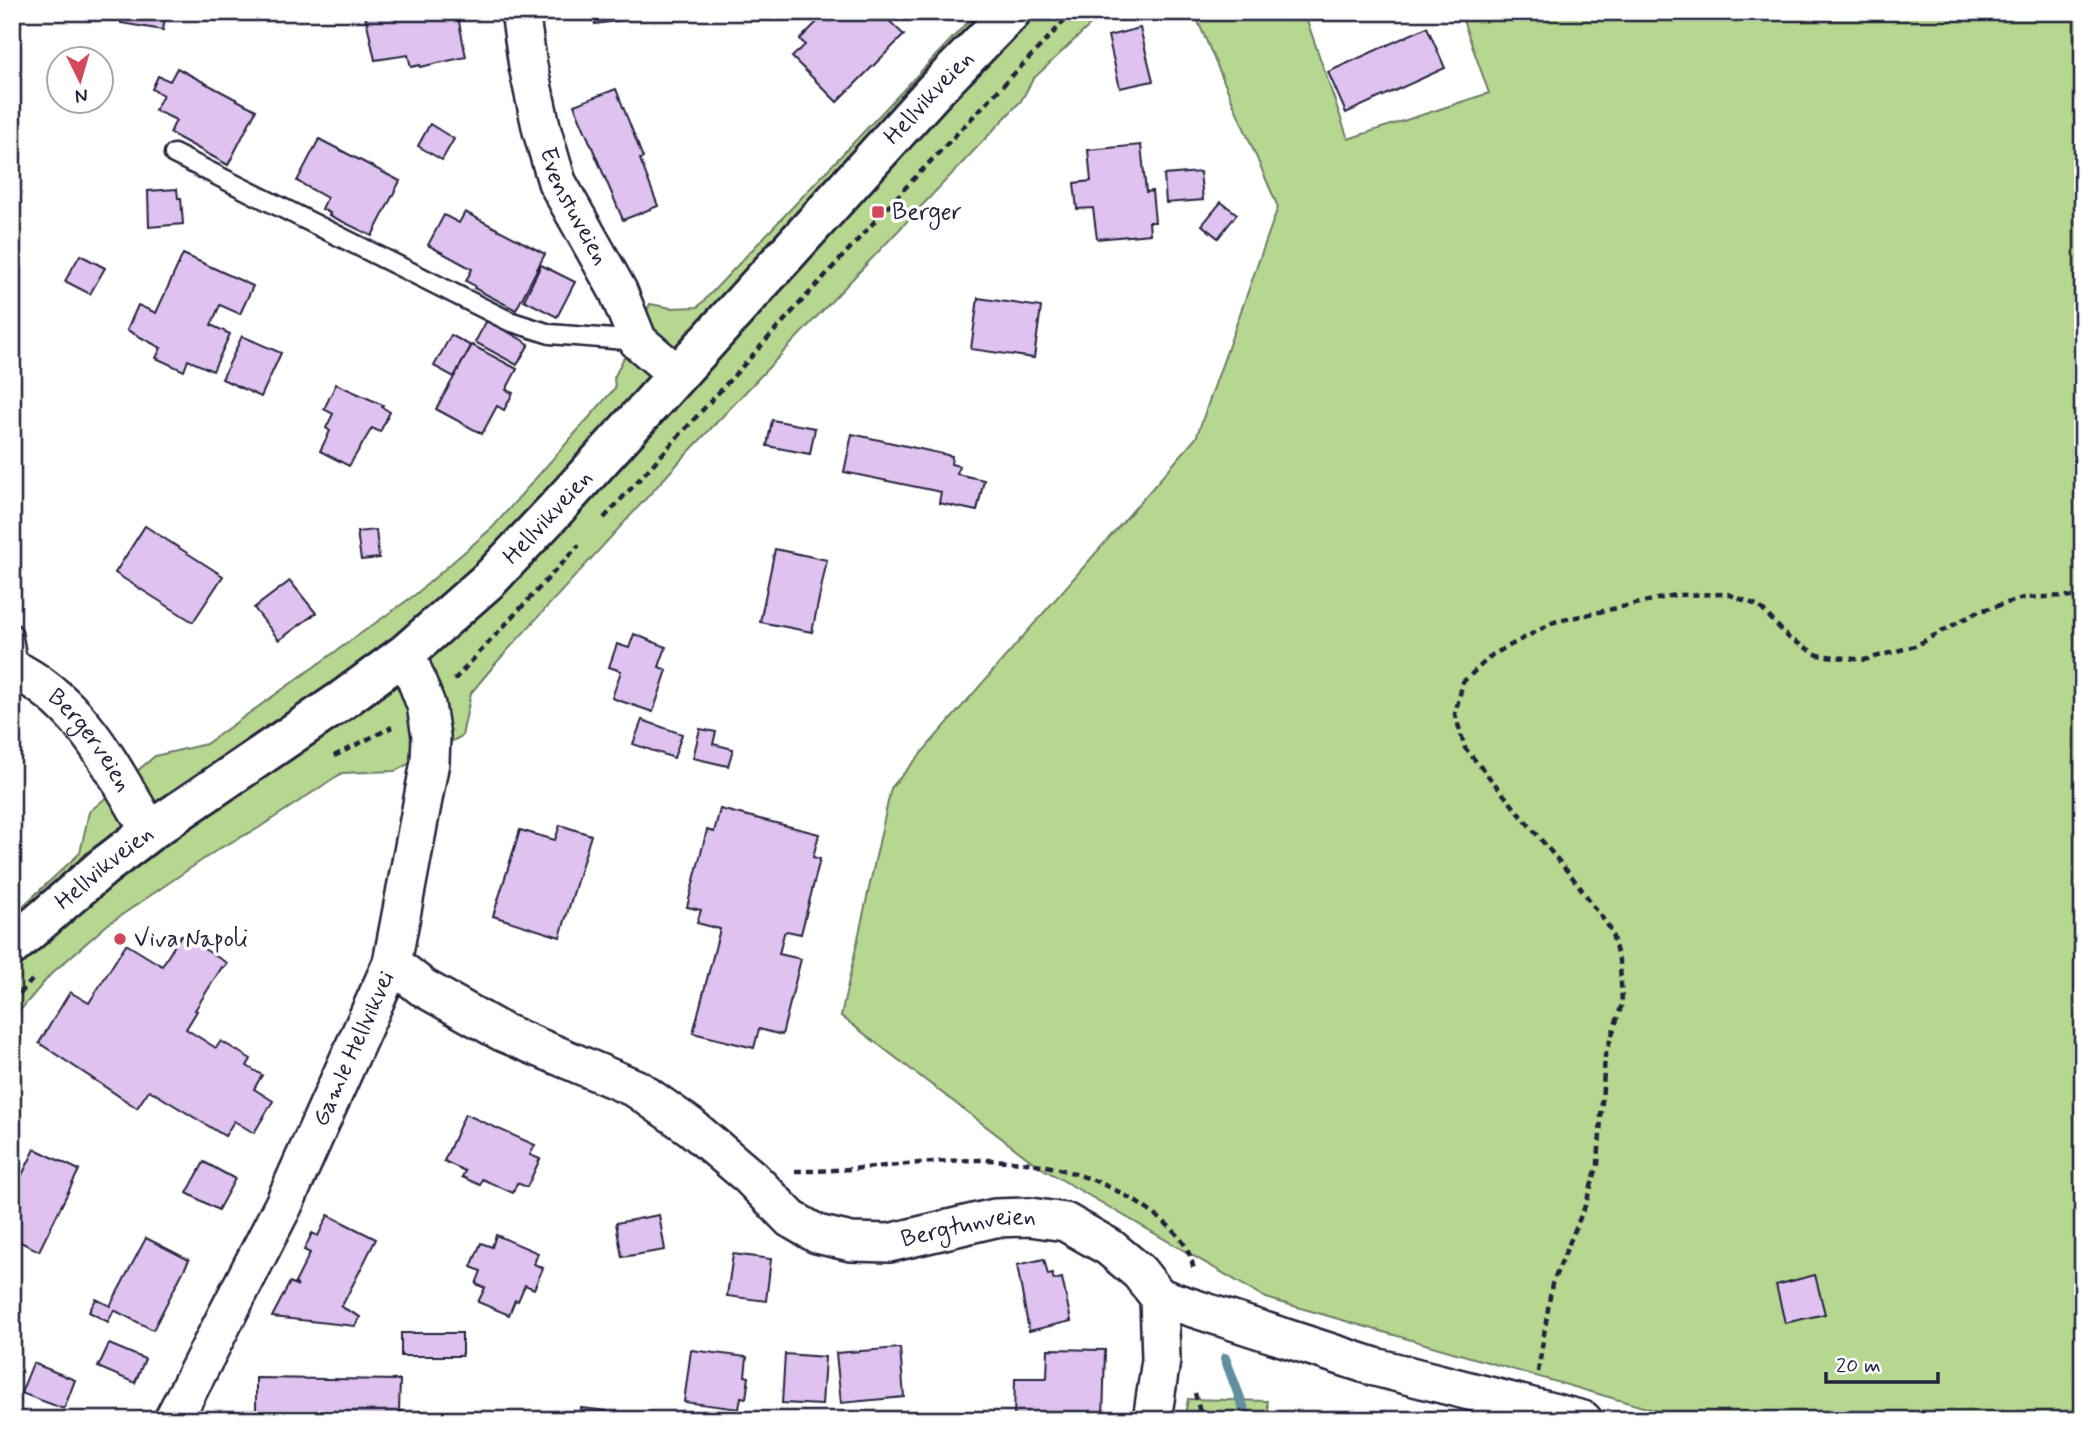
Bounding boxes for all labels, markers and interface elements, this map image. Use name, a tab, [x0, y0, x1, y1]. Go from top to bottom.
street label: Hellvikveien	[877, 44, 981, 151]
north arrow	[46, 46, 116, 116]
text: N	[74, 82, 89, 108]
street label: Evenstuveien	[532, 144, 616, 271]
place label: Berger	[892, 197, 962, 230]
marker: Berger	[870, 204, 886, 220]
street label: Hellvikveien	[496, 463, 599, 571]
street label: Bergerveien	[41, 682, 139, 797]
street label: Hellvikveien	[48, 818, 160, 917]
place label: Viva Napoli	[134, 924, 248, 955]
marker: Viva Napoli	[112, 931, 128, 947]
street label: Gamle Hellvikvei	[305, 966, 402, 1131]
street label: Bergtunveien	[898, 1201, 1036, 1255]
scale bar	[1826, 1341, 1938, 1385]
text: 20 m	[1836, 1352, 1881, 1380]

